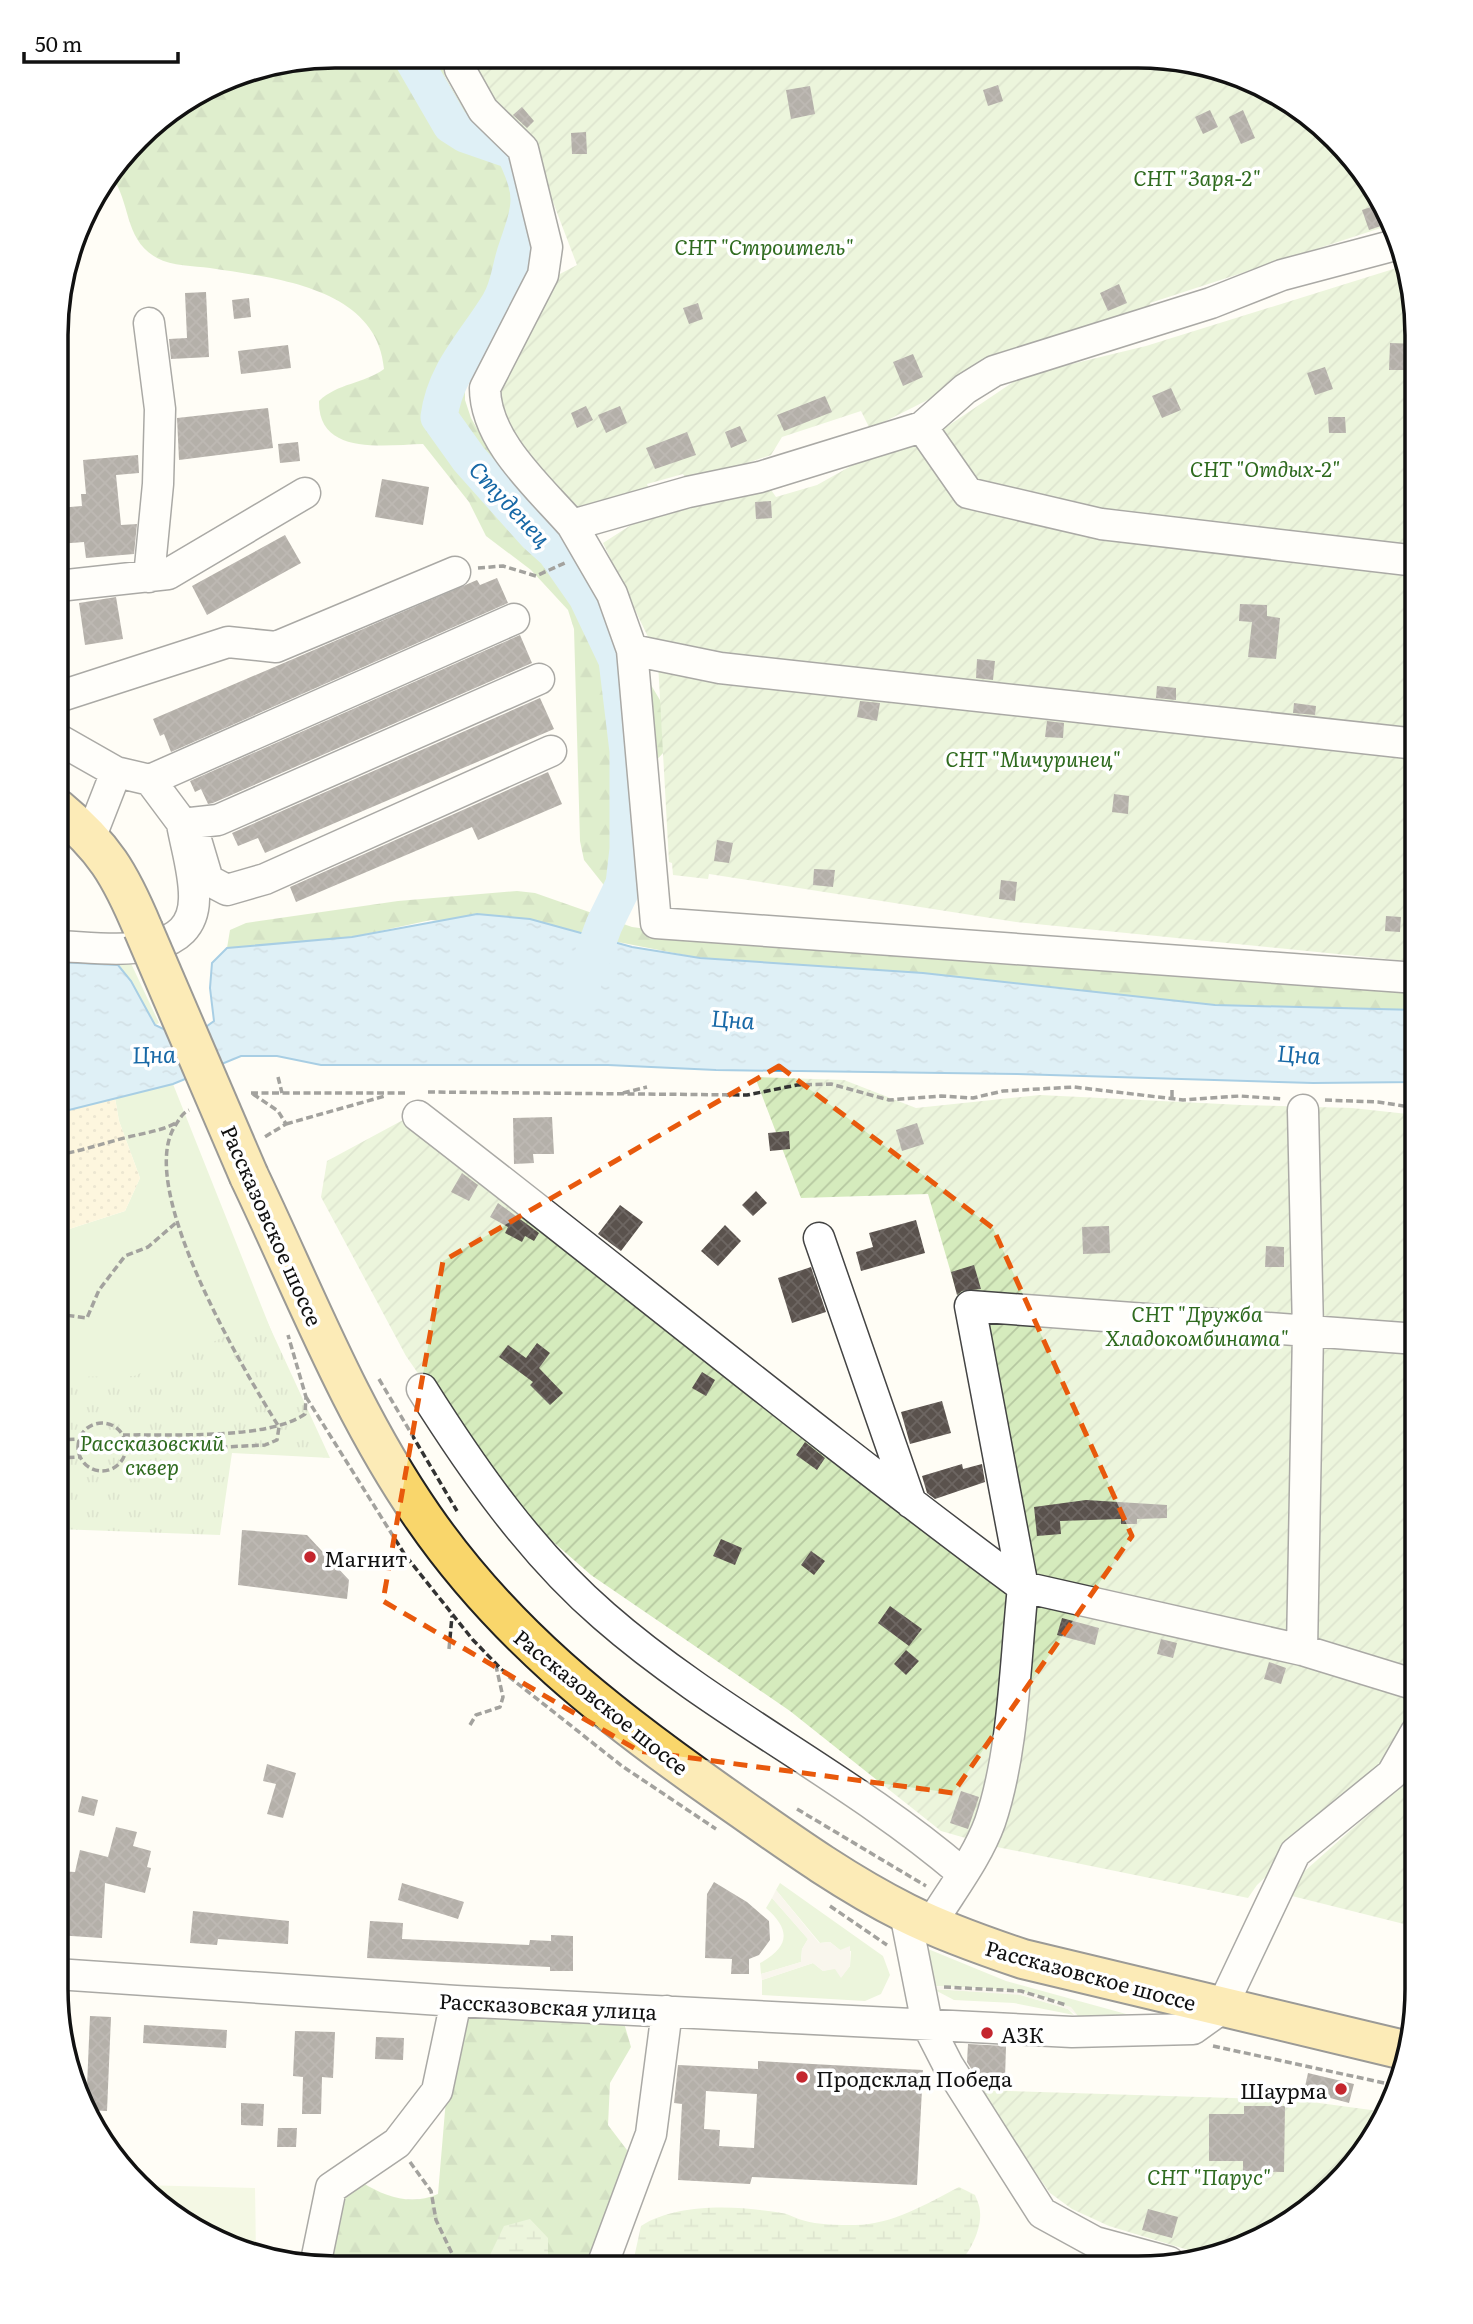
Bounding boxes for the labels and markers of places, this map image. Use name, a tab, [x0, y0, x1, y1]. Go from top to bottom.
place label: Магнит	[324, 1542, 408, 1573]
marker: Магнит	[302, 1549, 318, 1565]
place label: АЗК	[1001, 2018, 1045, 2049]
marker: АЗК	[979, 2025, 995, 2041]
place label: Продсклад Победа	[816, 2062, 1013, 2093]
marker: Продсклад Победа	[794, 2069, 810, 2085]
place label: Шаурма	[1240, 2074, 1328, 2105]
marker: Шаурма	[1333, 2081, 1349, 2097]

